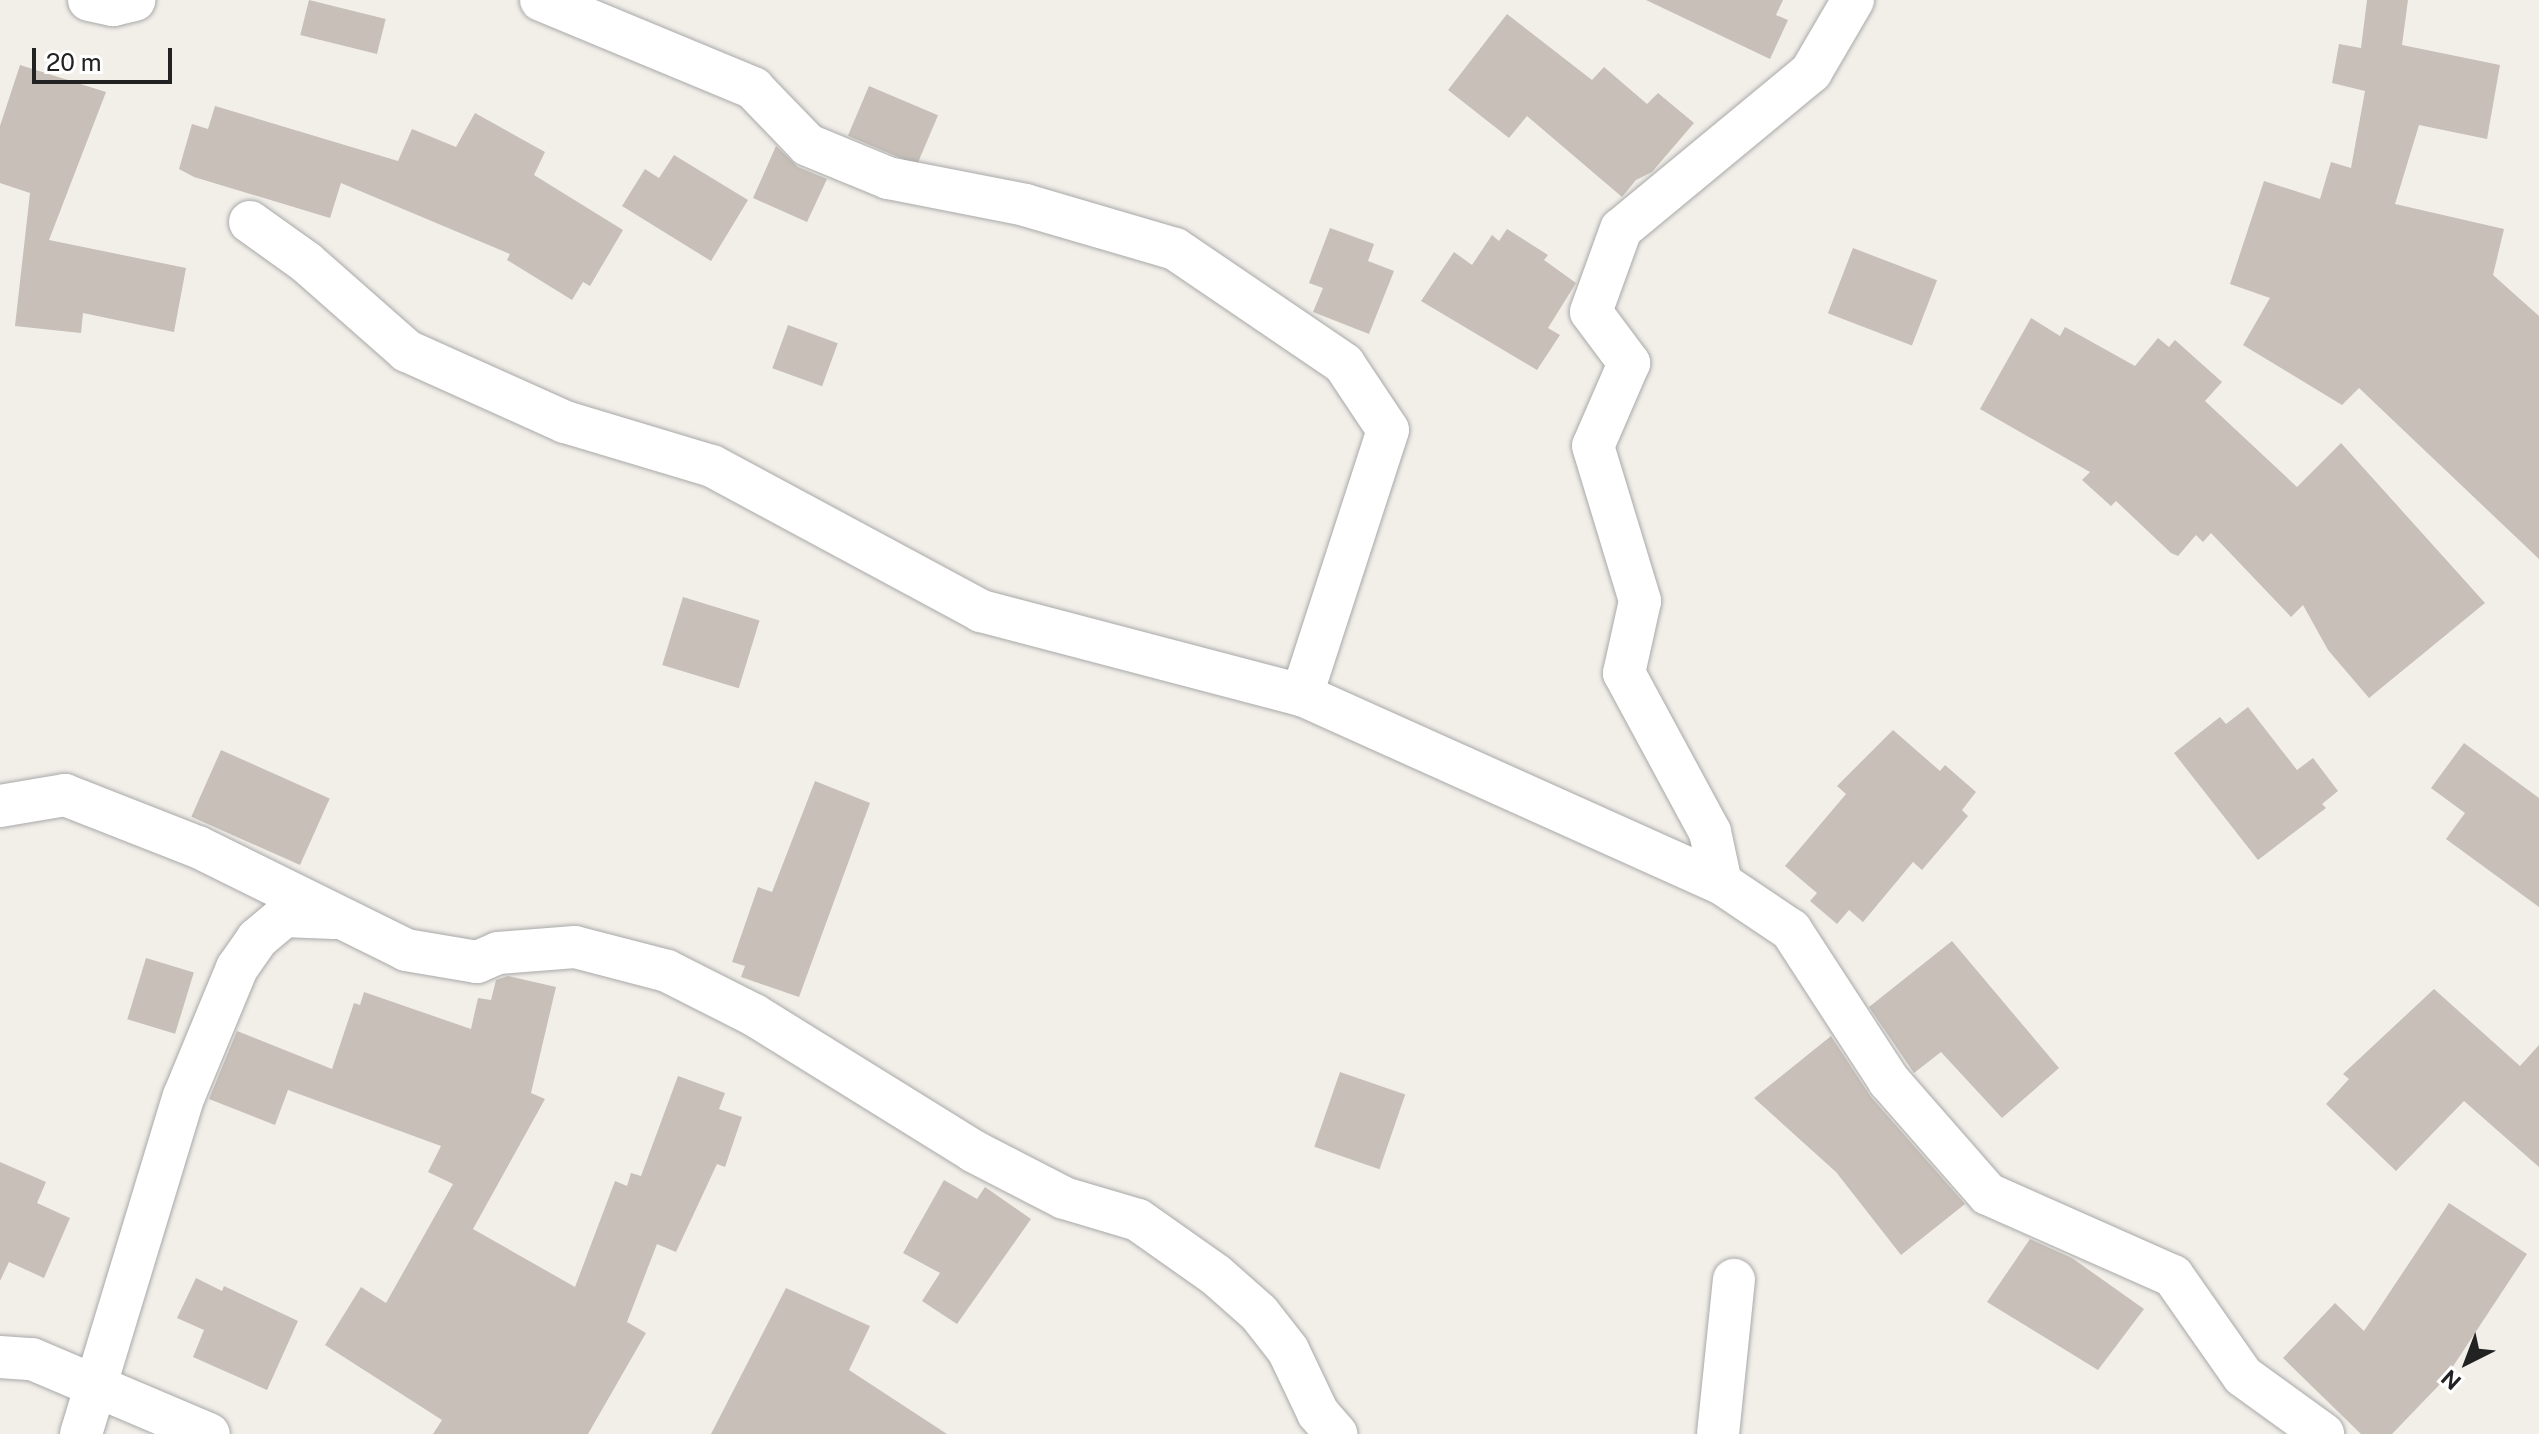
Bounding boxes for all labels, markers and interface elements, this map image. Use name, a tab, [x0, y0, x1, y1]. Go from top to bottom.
scale bar	[36, 32, 176, 82]
text: 20 m	[46, 48, 102, 76]
north arrow	[2427, 1322, 2507, 1402]
text: N	[2436, 1364, 2466, 1395]

